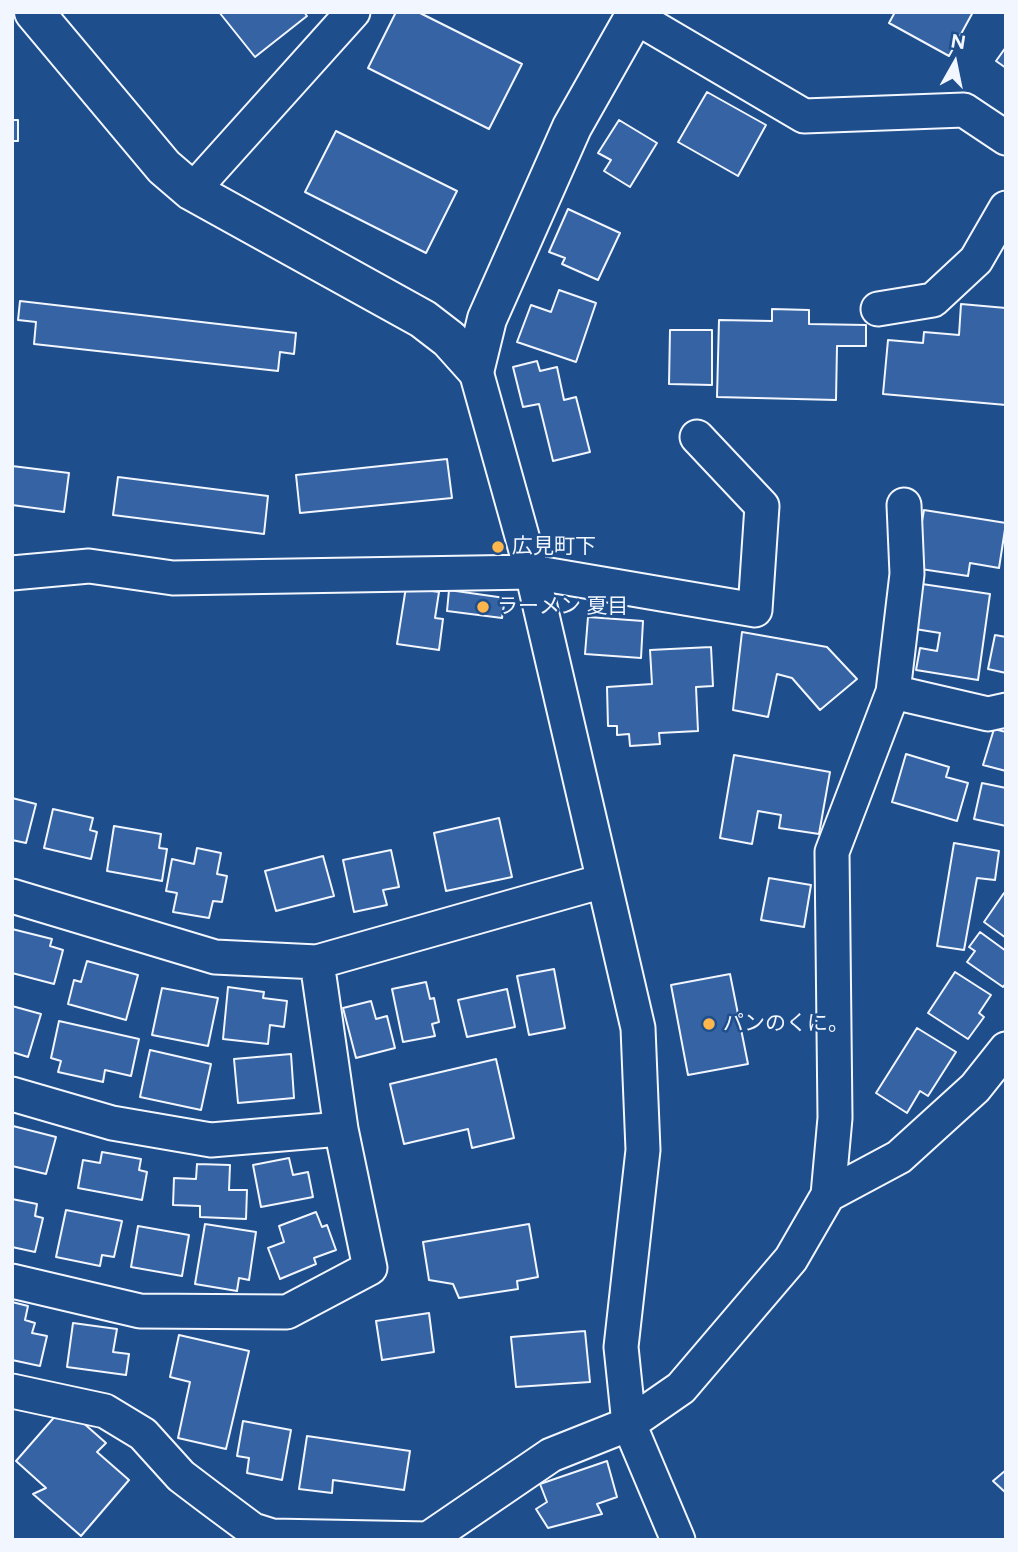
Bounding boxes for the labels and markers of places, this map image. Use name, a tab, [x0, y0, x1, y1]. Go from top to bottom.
place label: 広見町下	[512, 534, 596, 560]
marker: 広見町下	[490, 539, 506, 555]
place label: ラーメン 夏目	[497, 594, 628, 620]
marker: ラーメン 夏目	[475, 599, 491, 615]
place label: パンのくに。	[723, 1011, 849, 1037]
marker: パンのくに。	[701, 1016, 717, 1032]

